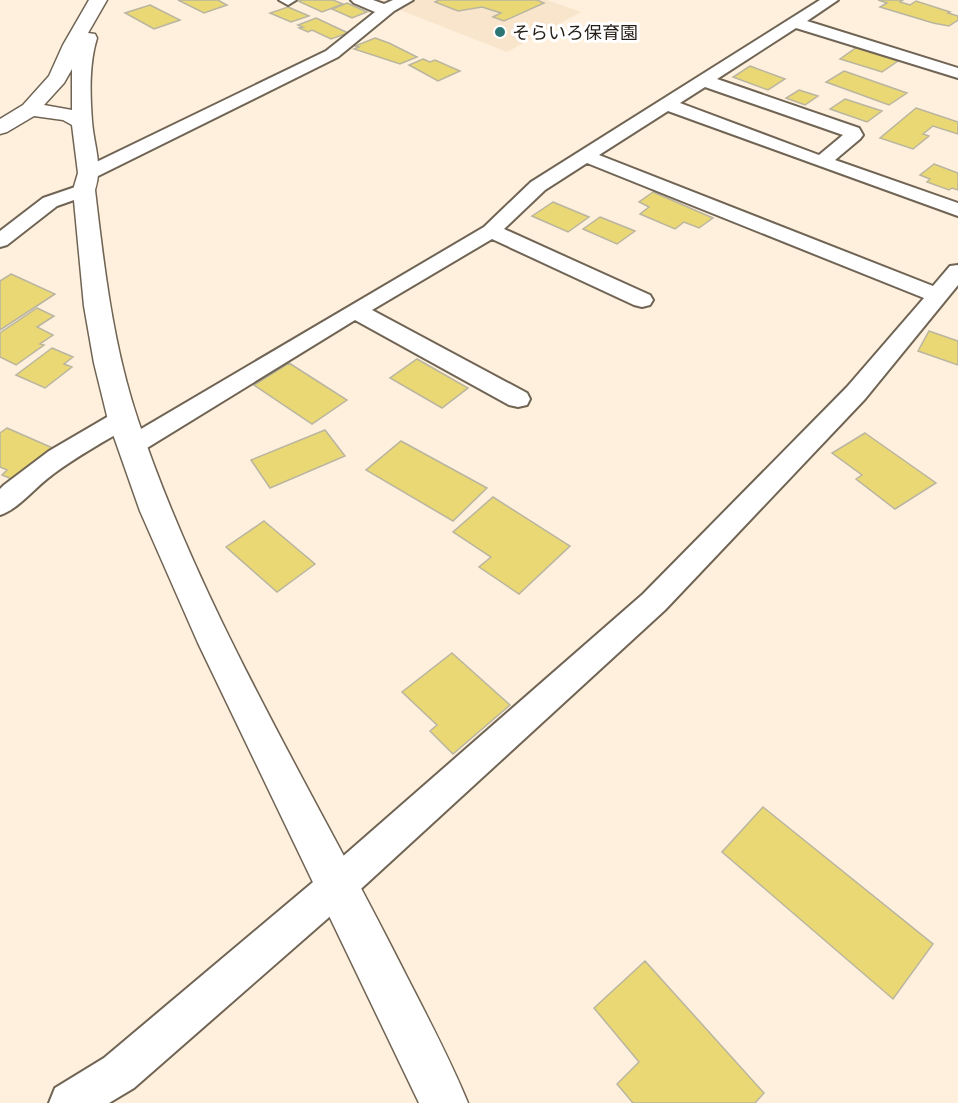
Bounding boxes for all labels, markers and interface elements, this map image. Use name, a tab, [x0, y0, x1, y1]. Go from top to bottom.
place label: そらいろ保育園	[512, 22, 638, 43]
marker: そらいろ保育園	[493, 25, 507, 39]

